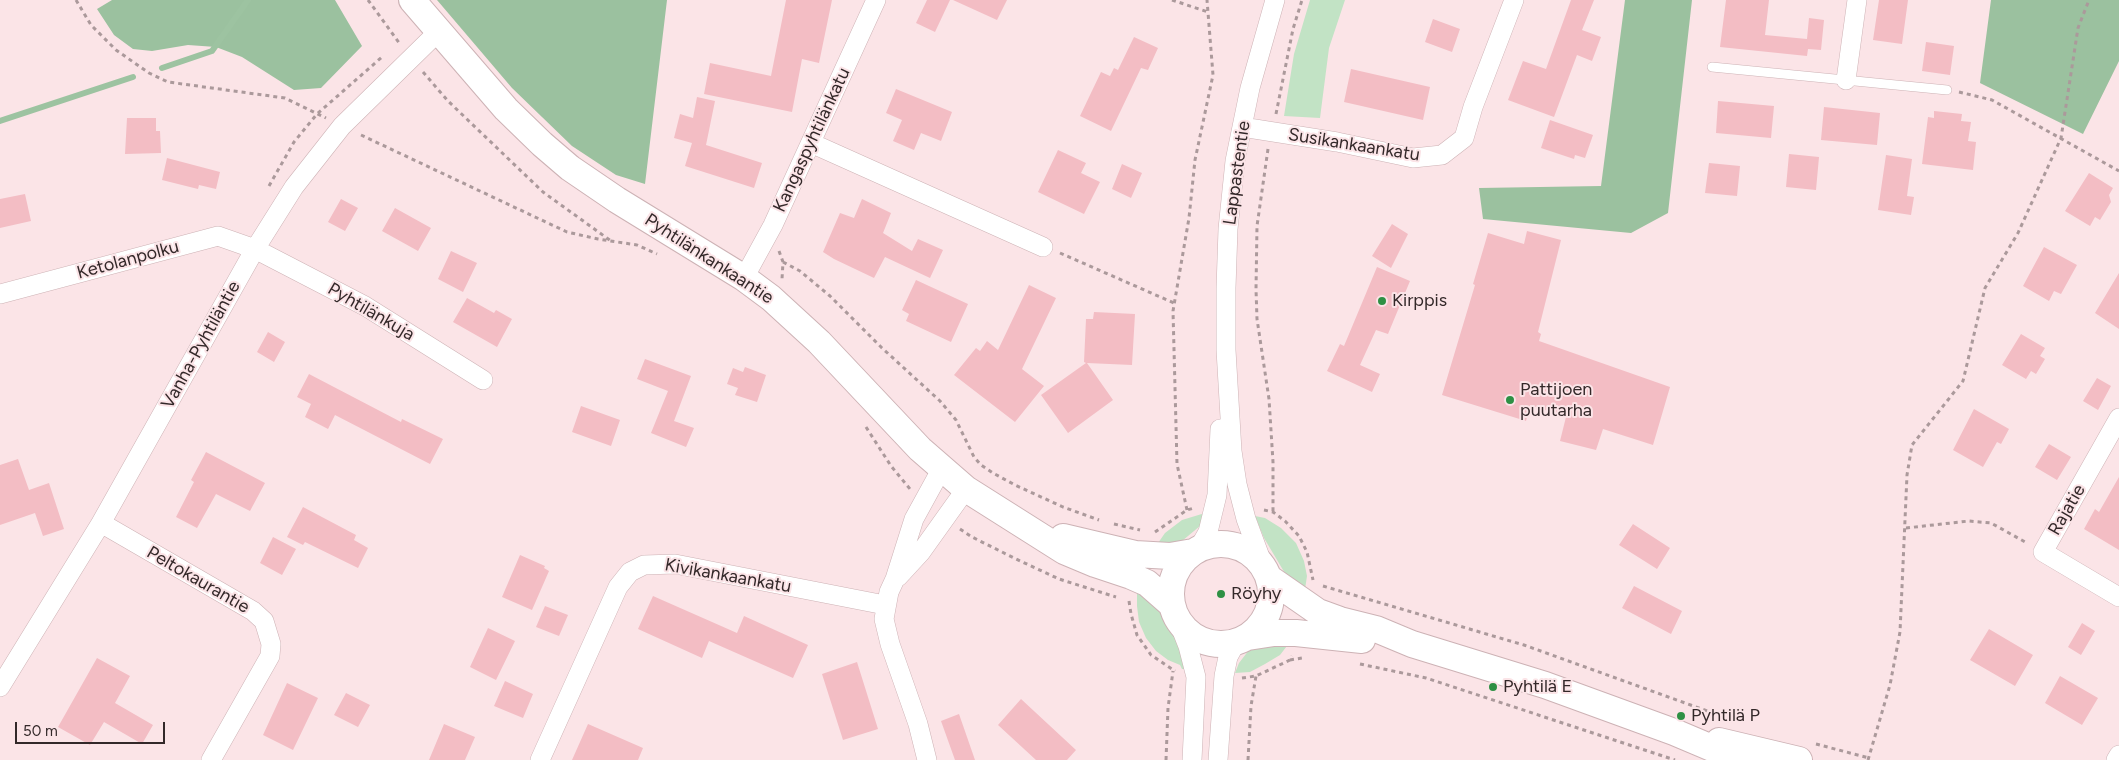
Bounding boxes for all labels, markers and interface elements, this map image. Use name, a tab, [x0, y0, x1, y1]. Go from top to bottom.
street label: Kangaspyhtilänkatu	[769, 64, 855, 216]
street label: Lappastentie	[1219, 120, 1255, 226]
street label: Susikankaankatu	[1287, 124, 1421, 166]
street label: Pyhtilänkankaantie	[640, 209, 778, 309]
street label: Ketolanpolku	[75, 236, 181, 284]
street label: Vanha-Pyhtiläntie	[157, 277, 245, 413]
street label: Pyhtilänkuja	[324, 278, 418, 346]
place label: Kirppis	[1392, 290, 1447, 312]
marker: Kirppis	[1376, 295, 1388, 307]
place label: Pattijoen puutarha	[1520, 379, 1592, 422]
marker: Pattijoen puutarha	[1504, 394, 1516, 406]
street label: Rajatie	[2044, 481, 2090, 539]
street label: Peltokaurantie	[143, 542, 253, 618]
street label: Kivikankaankatu	[663, 554, 793, 598]
place label: Röyhy	[1231, 583, 1281, 605]
marker: Röyhy	[1215, 588, 1227, 600]
place label: Pyhtilä E	[1503, 676, 1572, 698]
marker: Pyhtilä E	[1487, 681, 1499, 693]
place label: Pyhtilä P	[1691, 705, 1760, 727]
marker: Pyhtilä P	[1675, 710, 1687, 722]
scale bar	[18, 712, 168, 744]
text: 50 m	[23, 722, 58, 740]

